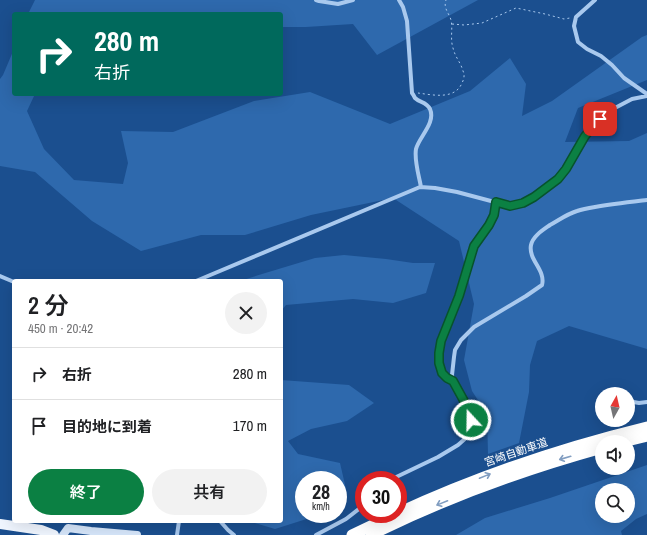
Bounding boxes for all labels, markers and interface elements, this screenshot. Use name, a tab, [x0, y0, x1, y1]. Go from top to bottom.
text: 280 m	[94, 22, 159, 60]
icon: right	[28, 28, 80, 80]
text: 右折	[94, 60, 130, 85]
pin	[583, 102, 617, 136]
icon: arrive	[589, 108, 611, 130]
text: 2 分	[28, 289, 68, 321]
button: close	[225, 292, 267, 334]
text: 450 m · 20:42	[28, 320, 93, 337]
icon: right	[28, 363, 50, 385]
text: 280 m	[233, 363, 267, 384]
text: 右折	[62, 364, 92, 385]
north arrow	[595, 387, 635, 427]
map controls	[595, 387, 635, 523]
position arrow	[450, 399, 492, 441]
icon: arrive	[28, 415, 50, 437]
text: 170 m	[233, 415, 267, 436]
text: 目的地に到着	[62, 416, 152, 437]
street label: 宮崎自動車道	[483, 435, 549, 469]
button: sound	[595, 435, 635, 475]
one-way arrow	[558, 455, 571, 462]
button: 終了	[28, 469, 144, 515]
button: 共有	[152, 469, 267, 515]
speed limit sign: 30	[355, 471, 407, 523]
one-way arrow	[479, 472, 491, 479]
text: 28	[312, 478, 330, 505]
button: search	[595, 483, 635, 523]
one-way arrow	[437, 499, 449, 507]
text: km/h	[312, 500, 330, 513]

